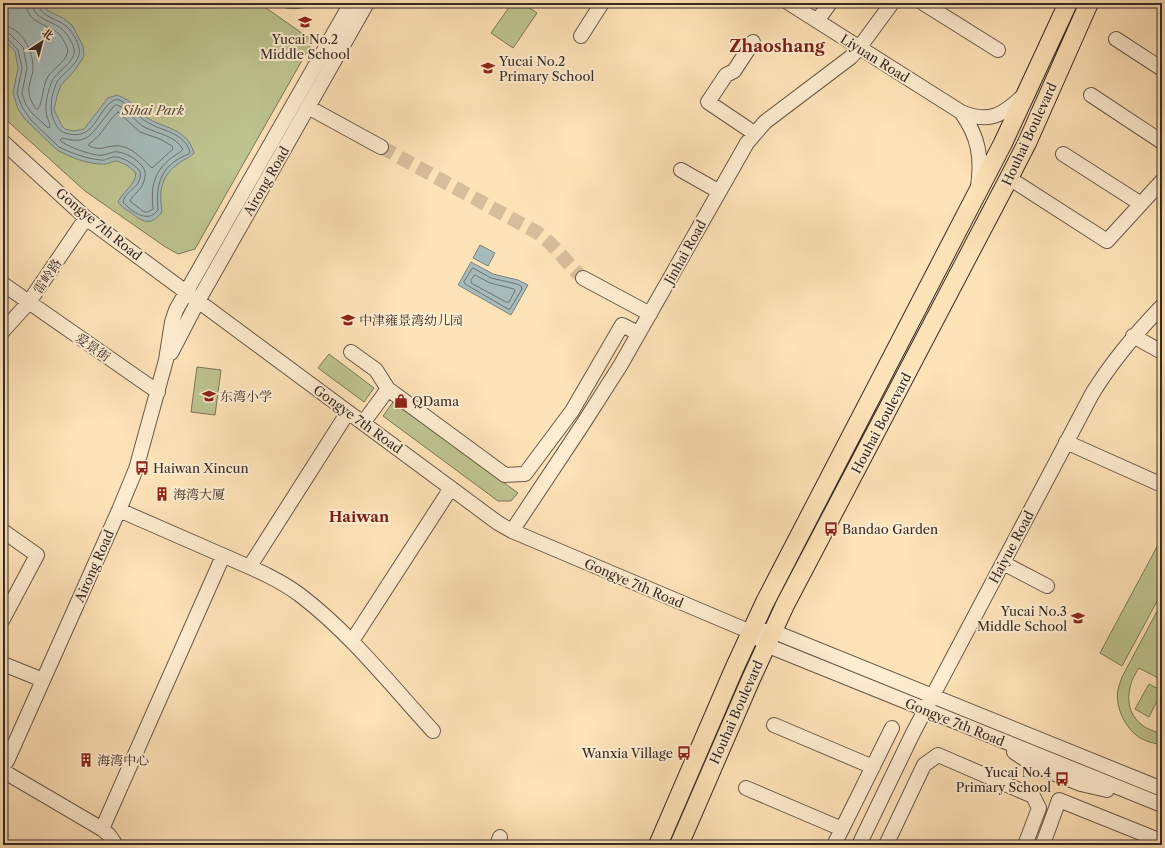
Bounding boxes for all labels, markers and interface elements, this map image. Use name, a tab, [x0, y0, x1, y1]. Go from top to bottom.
school or university icon: Yucai No.2 Middle School	[297, 14, 313, 30]
north arrow	[22, 22, 62, 62]
text: 北	[39, 25, 56, 43]
street label: Liyuan Road	[838, 30, 912, 86]
place label: Yucai No.2 Middle School	[260, 31, 350, 62]
district label: Zhaoshang	[729, 36, 826, 56]
place label: Yucai No.2 Primary School	[498, 53, 594, 84]
school or university icon: Yucai No.2 Primary School	[480, 60, 496, 76]
street label: Houhai Boulevard	[998, 80, 1060, 188]
park label: Sihai Park	[121, 102, 184, 118]
street label: Airong Road	[239, 143, 292, 219]
street label: Gongye 7th Road	[53, 184, 145, 264]
street label: Jinhai Road	[660, 217, 709, 289]
street label: 雷岭路	[29, 255, 65, 297]
school or university icon: 中津雍景湾幼儿园	[340, 312, 356, 328]
place label: 中津雍景湾幼儿园	[359, 312, 463, 328]
street label: 爱景街	[72, 329, 114, 365]
street label: Houhai Boulevard	[848, 370, 914, 476]
street label: Gongye 7th Road	[310, 381, 406, 457]
school or university icon: 东湾小学	[201, 388, 217, 404]
place label: 东湾小学	[220, 388, 272, 404]
shop icon: QDama	[393, 393, 409, 409]
place label: QDama	[412, 393, 459, 409]
bus stop icon: Haiwan Xincun	[134, 460, 150, 476]
place label: Haiwan Xincun	[153, 460, 249, 476]
building icon: 海湾大厦	[154, 486, 170, 502]
place label: 海湾大厦	[173, 486, 225, 502]
district label: Haiwan	[329, 507, 390, 526]
street label: Haiyue Road	[985, 508, 1037, 586]
bus stop icon: Bandao Garden	[823, 521, 839, 537]
place label: Bandao Garden	[842, 521, 938, 537]
street label: Airong Road	[71, 527, 117, 606]
street label: Gongye 7th Road	[582, 555, 686, 611]
place label: Yucai No.3 Middle School	[977, 603, 1067, 634]
school or university icon: Yucai No.3 Middle School	[1070, 610, 1086, 626]
street label: Houhai Boulevard	[706, 658, 766, 766]
street label: Gongye 7th Road	[903, 695, 1007, 749]
place label: Wanxia Village	[581, 745, 673, 761]
bus stop icon: Wanxia Village	[676, 745, 692, 761]
building icon: 海湾中心	[78, 752, 94, 768]
place label: 海湾中心	[97, 752, 149, 768]
place label: Yucai No.4 Primary School	[956, 764, 1051, 795]
bus stop icon: Yucai No.4 Primary School	[1054, 771, 1070, 787]

